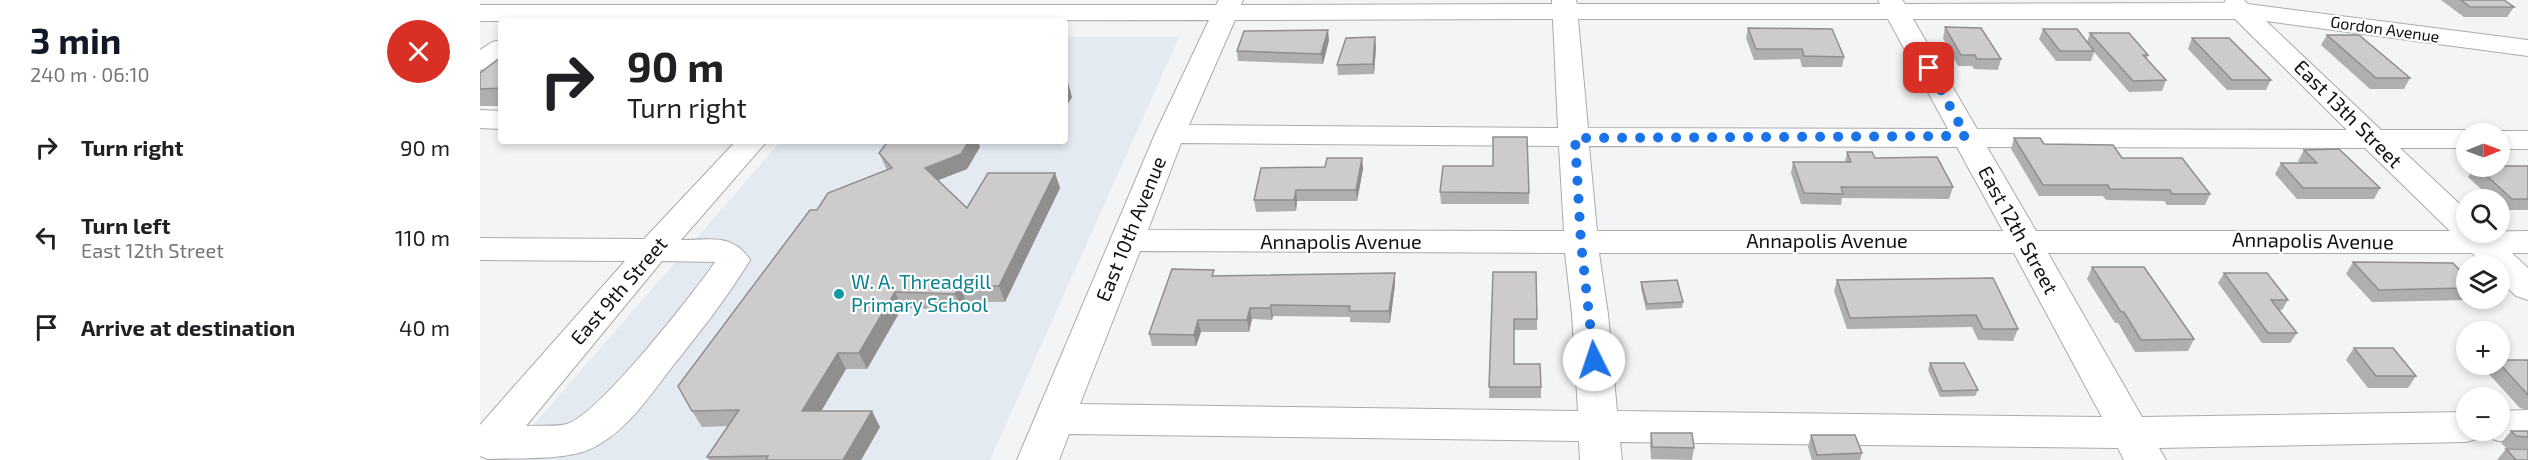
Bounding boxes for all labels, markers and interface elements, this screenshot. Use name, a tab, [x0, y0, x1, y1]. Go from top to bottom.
street label: Gordon Avenue	[2329, 11, 2441, 46]
text: 3 min	[30, 18, 121, 61]
button: close	[387, 20, 450, 83]
text: 90 m	[627, 40, 724, 90]
icon: right	[528, 42, 606, 120]
pin	[1903, 42, 1954, 93]
icon: arrive	[1912, 51, 1945, 84]
street label: East 13th Street	[2290, 54, 2408, 173]
text: 240 m · 06:10	[30, 62, 149, 86]
text: Turn right	[627, 91, 747, 123]
north arrow	[2456, 123, 2510, 177]
map controls	[2456, 123, 2510, 441]
icon: right	[30, 131, 63, 164]
text: Turn right	[81, 134, 183, 160]
text: 90 m	[400, 134, 450, 160]
street label: East 10th Avenue	[1090, 152, 1170, 305]
street label: East 12th Street	[1974, 161, 2064, 298]
button: search	[2456, 189, 2510, 243]
text: Turn left	[81, 212, 170, 238]
icon: left	[30, 221, 63, 254]
text: 110 m	[395, 224, 450, 250]
street label: Annapolis Avenue	[2232, 227, 2394, 253]
street label: Annapolis Avenue	[1746, 228, 1908, 252]
street label: Annapolis Avenue	[1260, 229, 1422, 253]
street label: East 9th Street	[565, 231, 672, 349]
text: East 12th Street	[81, 238, 224, 262]
button: layers	[2456, 255, 2510, 309]
place label: W. A. Threadgill Primary School	[851, 269, 991, 316]
marker: W. A. Threadgill Primary School	[832, 287, 846, 301]
icon: arrive	[30, 311, 63, 344]
text: Arrive at destination	[81, 314, 295, 340]
text: 40 m	[399, 314, 450, 340]
button: +	[2456, 321, 2510, 375]
position arrow	[1562, 328, 1626, 392]
button: −	[2456, 387, 2510, 441]

